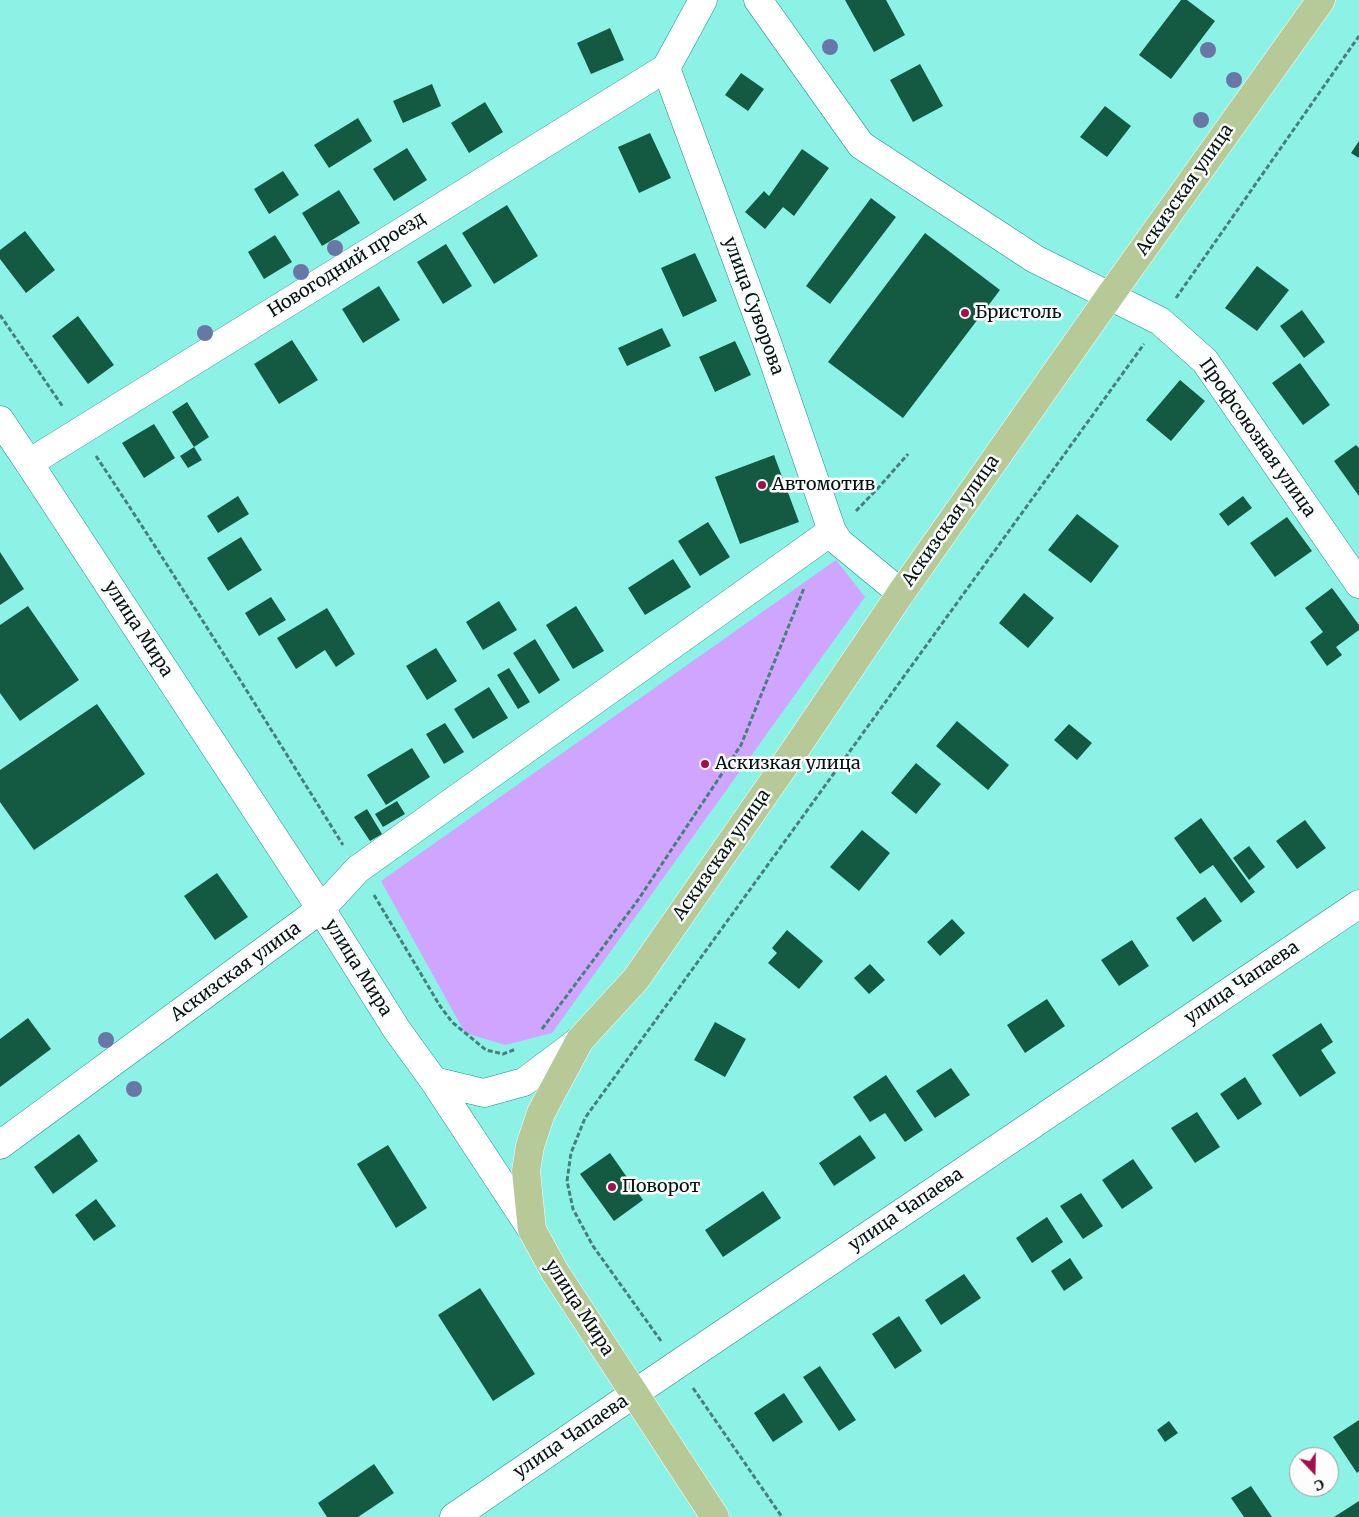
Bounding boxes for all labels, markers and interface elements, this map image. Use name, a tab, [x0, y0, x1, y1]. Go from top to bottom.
street label: Аскизская улица	[1132, 120, 1238, 260]
street label: Новогодний проезд	[264, 208, 430, 322]
street label: улица Суворова	[718, 234, 788, 378]
place label: Бристоль	[975, 302, 1062, 324]
marker: Бристоль	[959, 307, 971, 319]
street label: Профсоюзная улица	[1194, 355, 1320, 521]
street label: Аскизская улица	[898, 451, 1004, 591]
place label: Автомотив	[772, 474, 875, 496]
marker: Автомотив	[756, 479, 768, 491]
street label: улица Мира	[99, 577, 177, 681]
place label: Аскизкая улица	[715, 753, 861, 775]
marker: Аскизкая улица	[699, 758, 711, 770]
street label: Аскизская улица	[669, 785, 775, 925]
street label: улица Мира	[320, 915, 396, 1021]
street label: Аскизская улица	[167, 918, 305, 1026]
street label: улица Чапаева	[1181, 937, 1303, 1029]
street label: улица Чапаева	[845, 1164, 967, 1256]
place label: Поворот	[622, 1176, 701, 1198]
marker: Поворот	[606, 1181, 618, 1193]
street label: улица Мира	[540, 1256, 618, 1360]
street label: улица Чапаева	[510, 1391, 632, 1483]
north arrow	[1289, 1447, 1339, 1497]
text: С	[1311, 1475, 1327, 1495]

